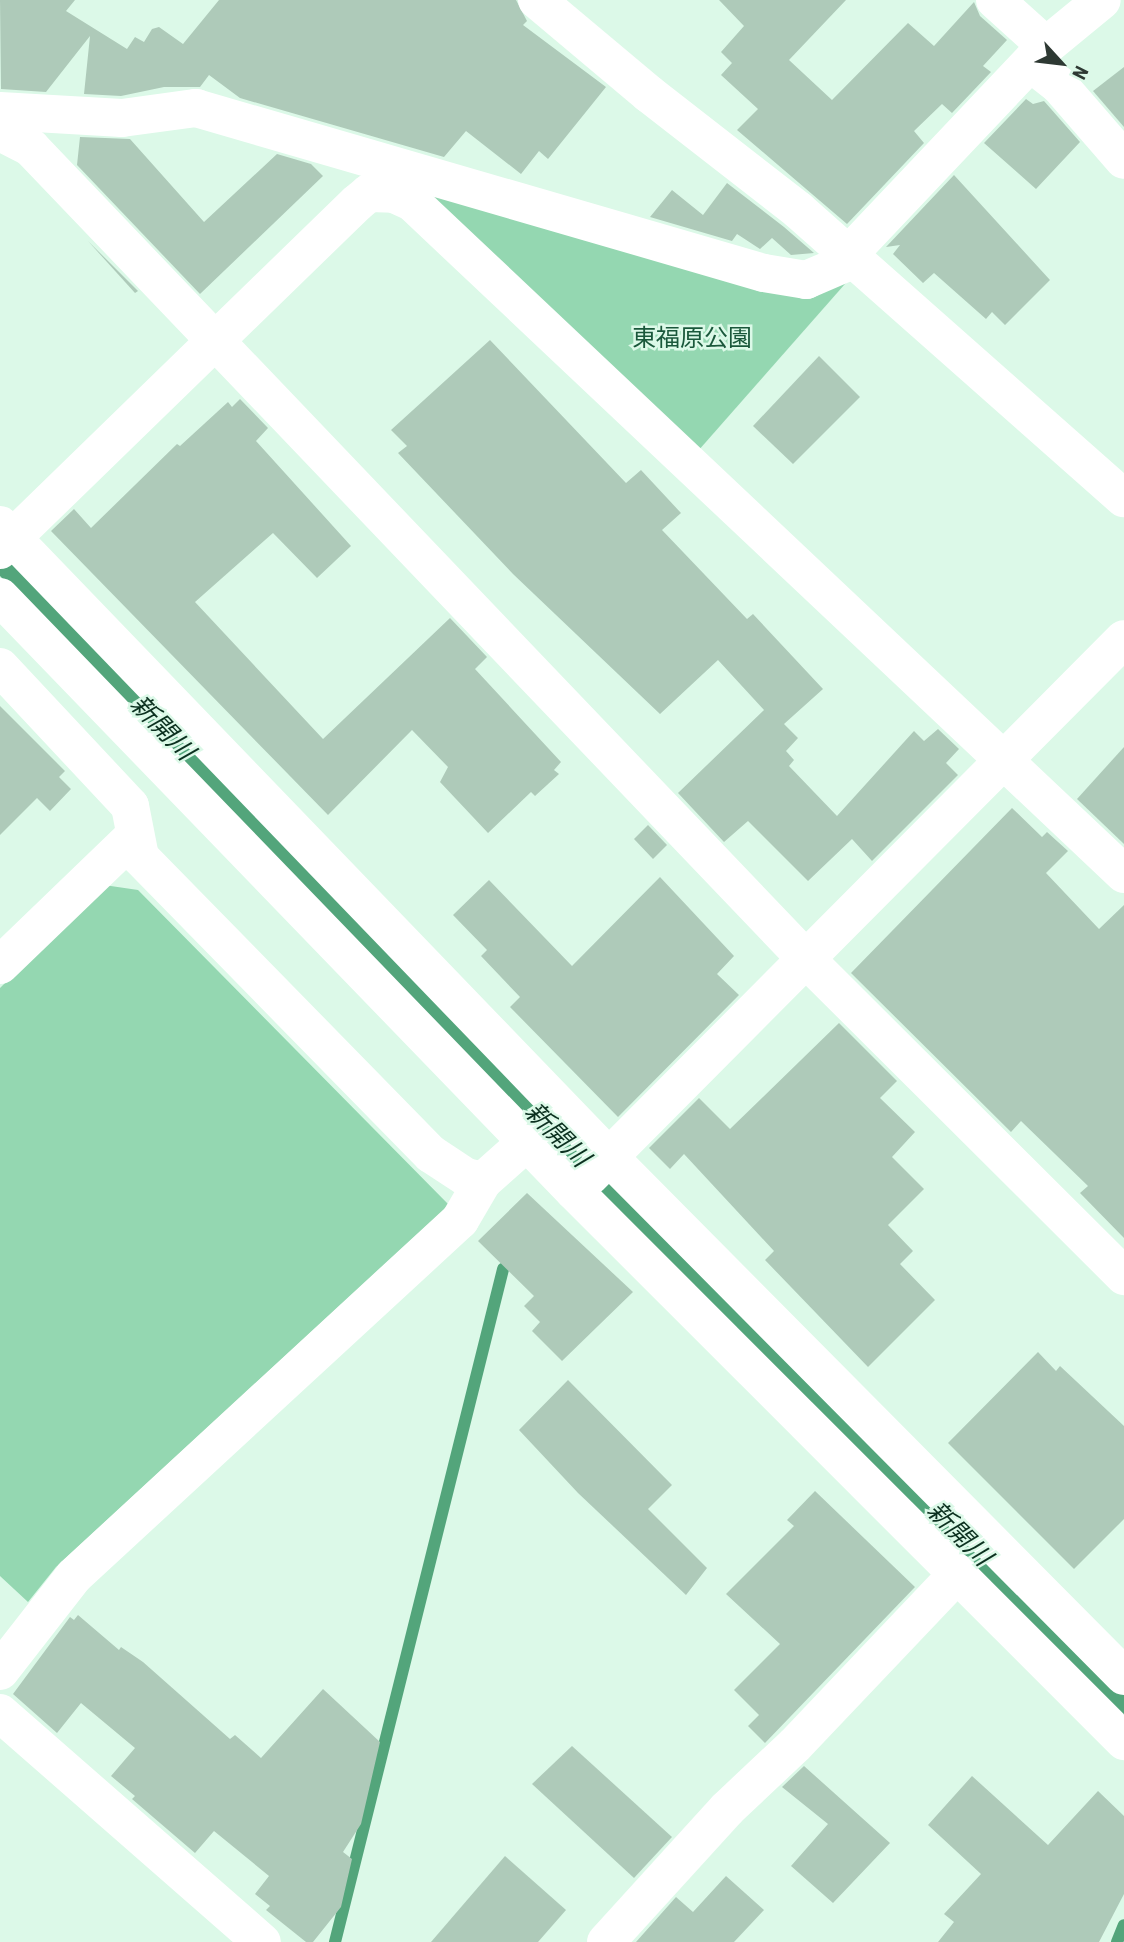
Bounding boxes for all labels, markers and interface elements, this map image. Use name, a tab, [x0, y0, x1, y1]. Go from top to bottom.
north arrow	[1026, 28, 1096, 98]
text: N	[1067, 62, 1093, 83]
park label: 東福原公園	[632, 325, 752, 353]
water label: 新開川	[124, 689, 200, 767]
water label: 新開川	[518, 1096, 596, 1174]
water label: 新開川	[920, 1495, 998, 1573]

